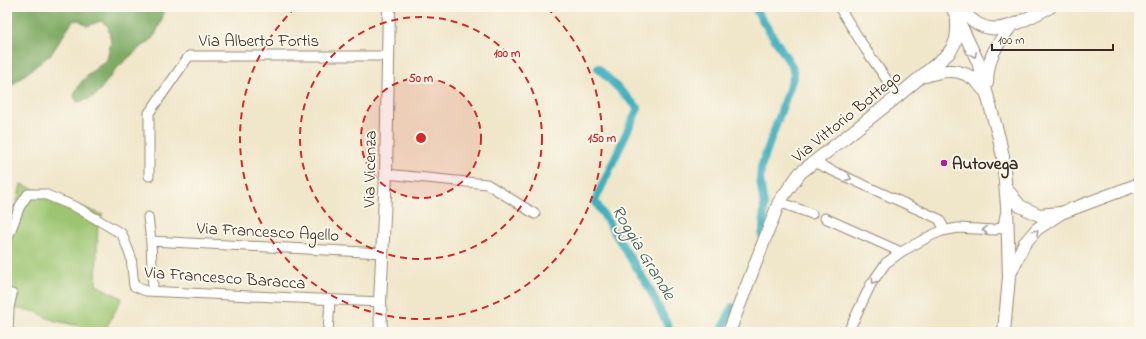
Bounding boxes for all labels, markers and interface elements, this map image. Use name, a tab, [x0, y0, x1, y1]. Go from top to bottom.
scale bar	[992, 26, 1113, 52]
street label: Via Alberto Fortis	[198, 29, 319, 54]
text: 100 m	[998, 32, 1025, 50]
text: 100 m	[494, 45, 521, 63]
one-way arrow	[970, 51, 978, 58]
street label: Via Vittorio Bottego	[786, 65, 909, 171]
text: 50 m	[409, 70, 434, 88]
street label: Via Vicenza	[357, 130, 384, 209]
text: 150 m	[588, 130, 617, 148]
centre of rings	[414, 131, 428, 145]
place label: Autovega	[952, 152, 1018, 179]
marker: Autovega	[939, 158, 949, 168]
one-way arrow	[845, 174, 852, 182]
water label: Roggia Grande	[604, 201, 681, 306]
street label: Via Francesco Agello	[195, 216, 340, 251]
one-way arrow	[982, 226, 988, 234]
one-way arrow	[1031, 229, 1039, 237]
street label: Via Francesco Baracca	[142, 260, 306, 297]
one-way arrow	[871, 277, 878, 284]

